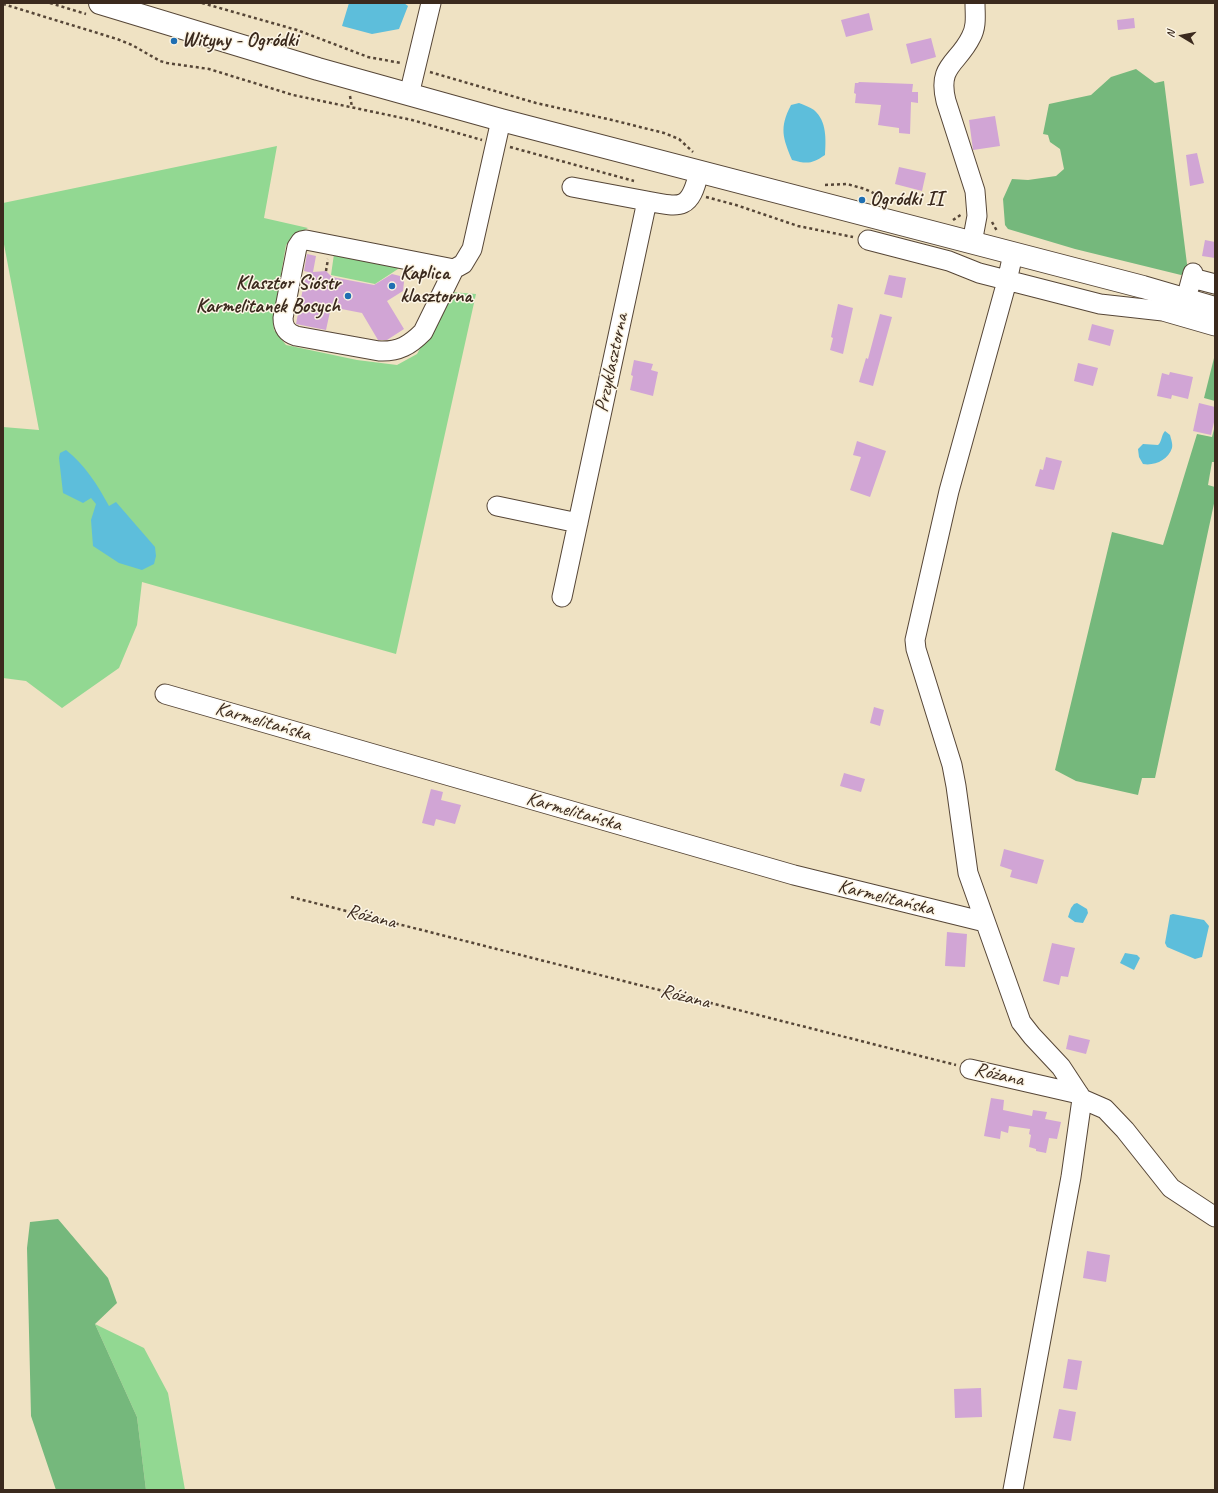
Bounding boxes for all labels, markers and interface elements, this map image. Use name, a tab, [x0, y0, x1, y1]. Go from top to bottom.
north arrow	[1162, 16, 1202, 56]
place label: Wityny - Ogródki	[182, 29, 298, 53]
text: N	[1163, 29, 1178, 38]
marker: Wityny - Ogródki	[169, 36, 179, 46]
place label: Ogródki II	[870, 188, 943, 212]
marker: Ogródki II	[857, 195, 867, 205]
place label: Kaplica klasztorna	[400, 262, 472, 309]
place label: Klasztor Sióstr Karmelitanek Bosych	[196, 272, 340, 319]
marker: Kaplica klasztorna	[387, 281, 397, 291]
marker: Klasztor Sióstr Karmelitanek Bosych	[343, 291, 353, 301]
street label: Przyklasztorna	[590, 311, 634, 415]
street label: Karmelitańska	[213, 697, 313, 747]
street label: Karmelitańska	[524, 787, 624, 837]
street label: Karmelitańska	[835, 874, 937, 922]
street label: Różana	[344, 899, 398, 935]
street label: Różana	[658, 979, 712, 1015]
street label: Różana	[972, 1058, 1026, 1092]

